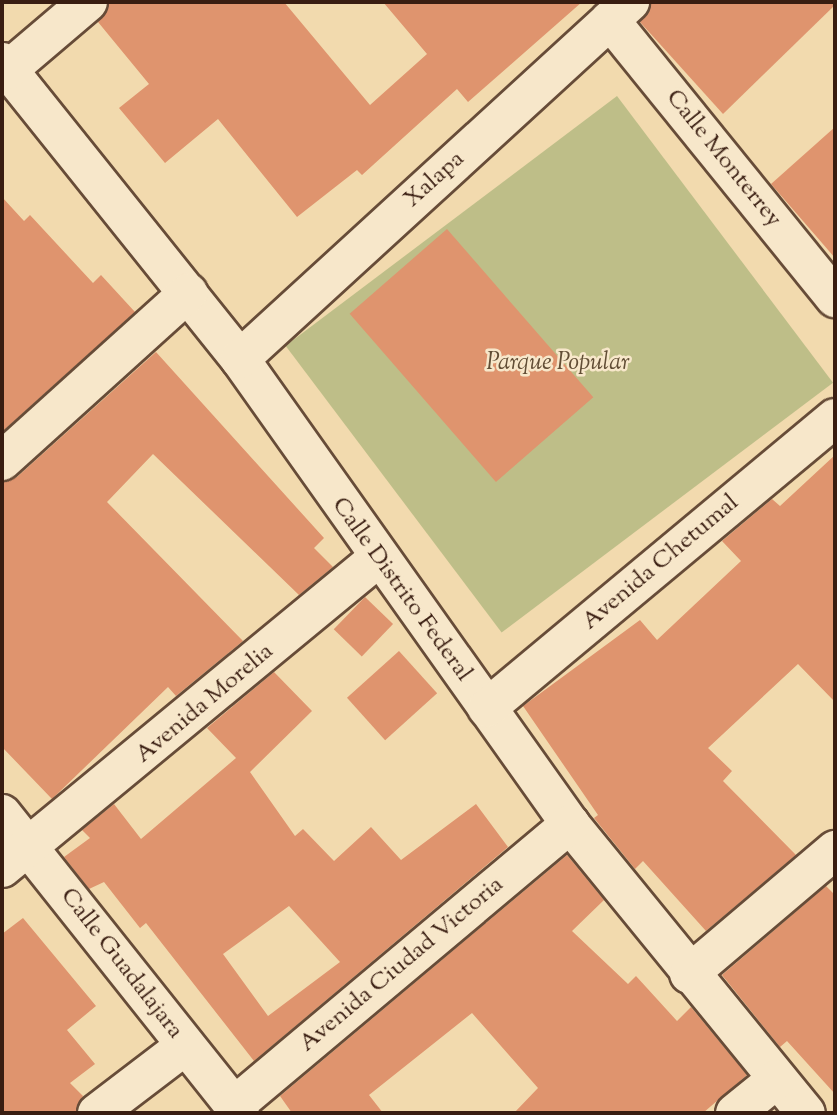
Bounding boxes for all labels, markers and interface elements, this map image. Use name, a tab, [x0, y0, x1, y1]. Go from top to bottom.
street label: Calle Monterrey	[659, 84, 787, 234]
street label: Xalapa	[399, 146, 471, 214]
park label: Parque Popular	[486, 350, 630, 378]
street label: Avenida Chetumal	[577, 489, 745, 637]
street label: Calle Distrito Federal	[325, 492, 477, 688]
street label: Avenida Morelia	[130, 638, 280, 770]
street label: Avenida Ciudad Victoria	[294, 871, 510, 1059]
street label: Calle Guadalajara	[53, 883, 189, 1045]

